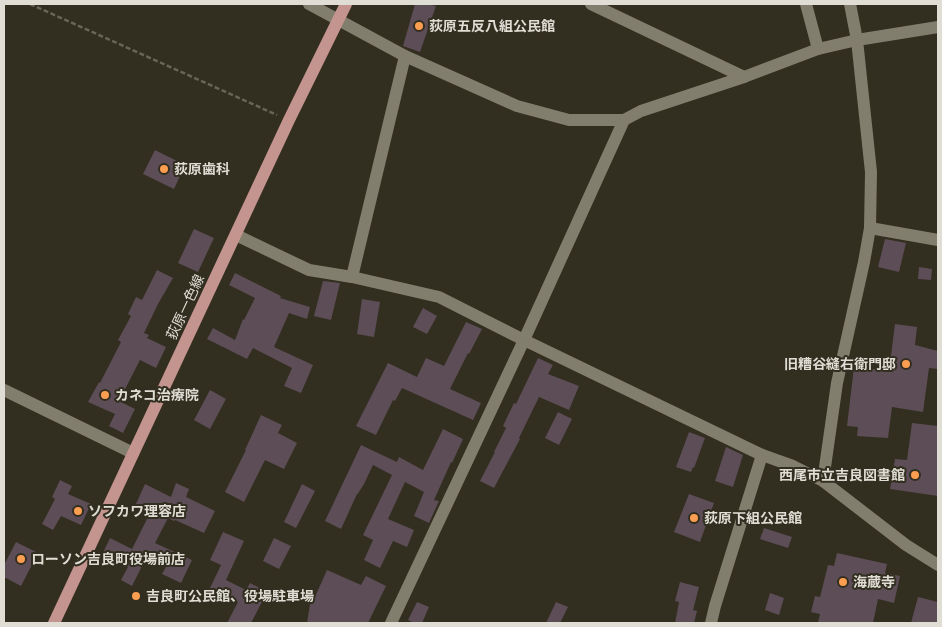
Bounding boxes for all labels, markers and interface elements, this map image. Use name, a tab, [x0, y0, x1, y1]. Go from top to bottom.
place label: 荻原五反八組公民館	[429, 17, 555, 35]
marker: 荻原五反八組公民館	[413, 20, 425, 32]
place label: 荻原歯科	[174, 160, 230, 178]
marker: 荻原歯科	[158, 163, 170, 175]
street label: 荻原一色線	[162, 271, 208, 343]
place label: 旧糟谷縫右衛門邸	[784, 355, 896, 373]
marker: 旧糟谷縫右衛門邸	[900, 358, 912, 370]
place label: カネコ治療院	[115, 386, 199, 404]
marker: カネコ治療院	[99, 389, 111, 401]
place label: 西尾市立吉良図書館	[779, 466, 905, 484]
marker: 西尾市立吉良図書館	[909, 469, 921, 481]
place label: ソフカワ理容店	[88, 502, 186, 520]
marker: ソフカワ理容店	[72, 505, 84, 517]
place label: 荻原下組公民館	[704, 509, 802, 527]
marker: 荻原下組公民館	[688, 512, 700, 524]
place label: ローソン吉良町役場前店	[31, 550, 185, 568]
marker: ローソン吉良町役場前店	[15, 553, 27, 565]
place label: 海蔵寺	[853, 573, 895, 591]
marker: 海蔵寺	[837, 576, 849, 588]
place label: 吉良町公民館、役場駐車場	[146, 587, 314, 605]
marker: 吉良町公民館、役場駐車場	[130, 590, 142, 602]

